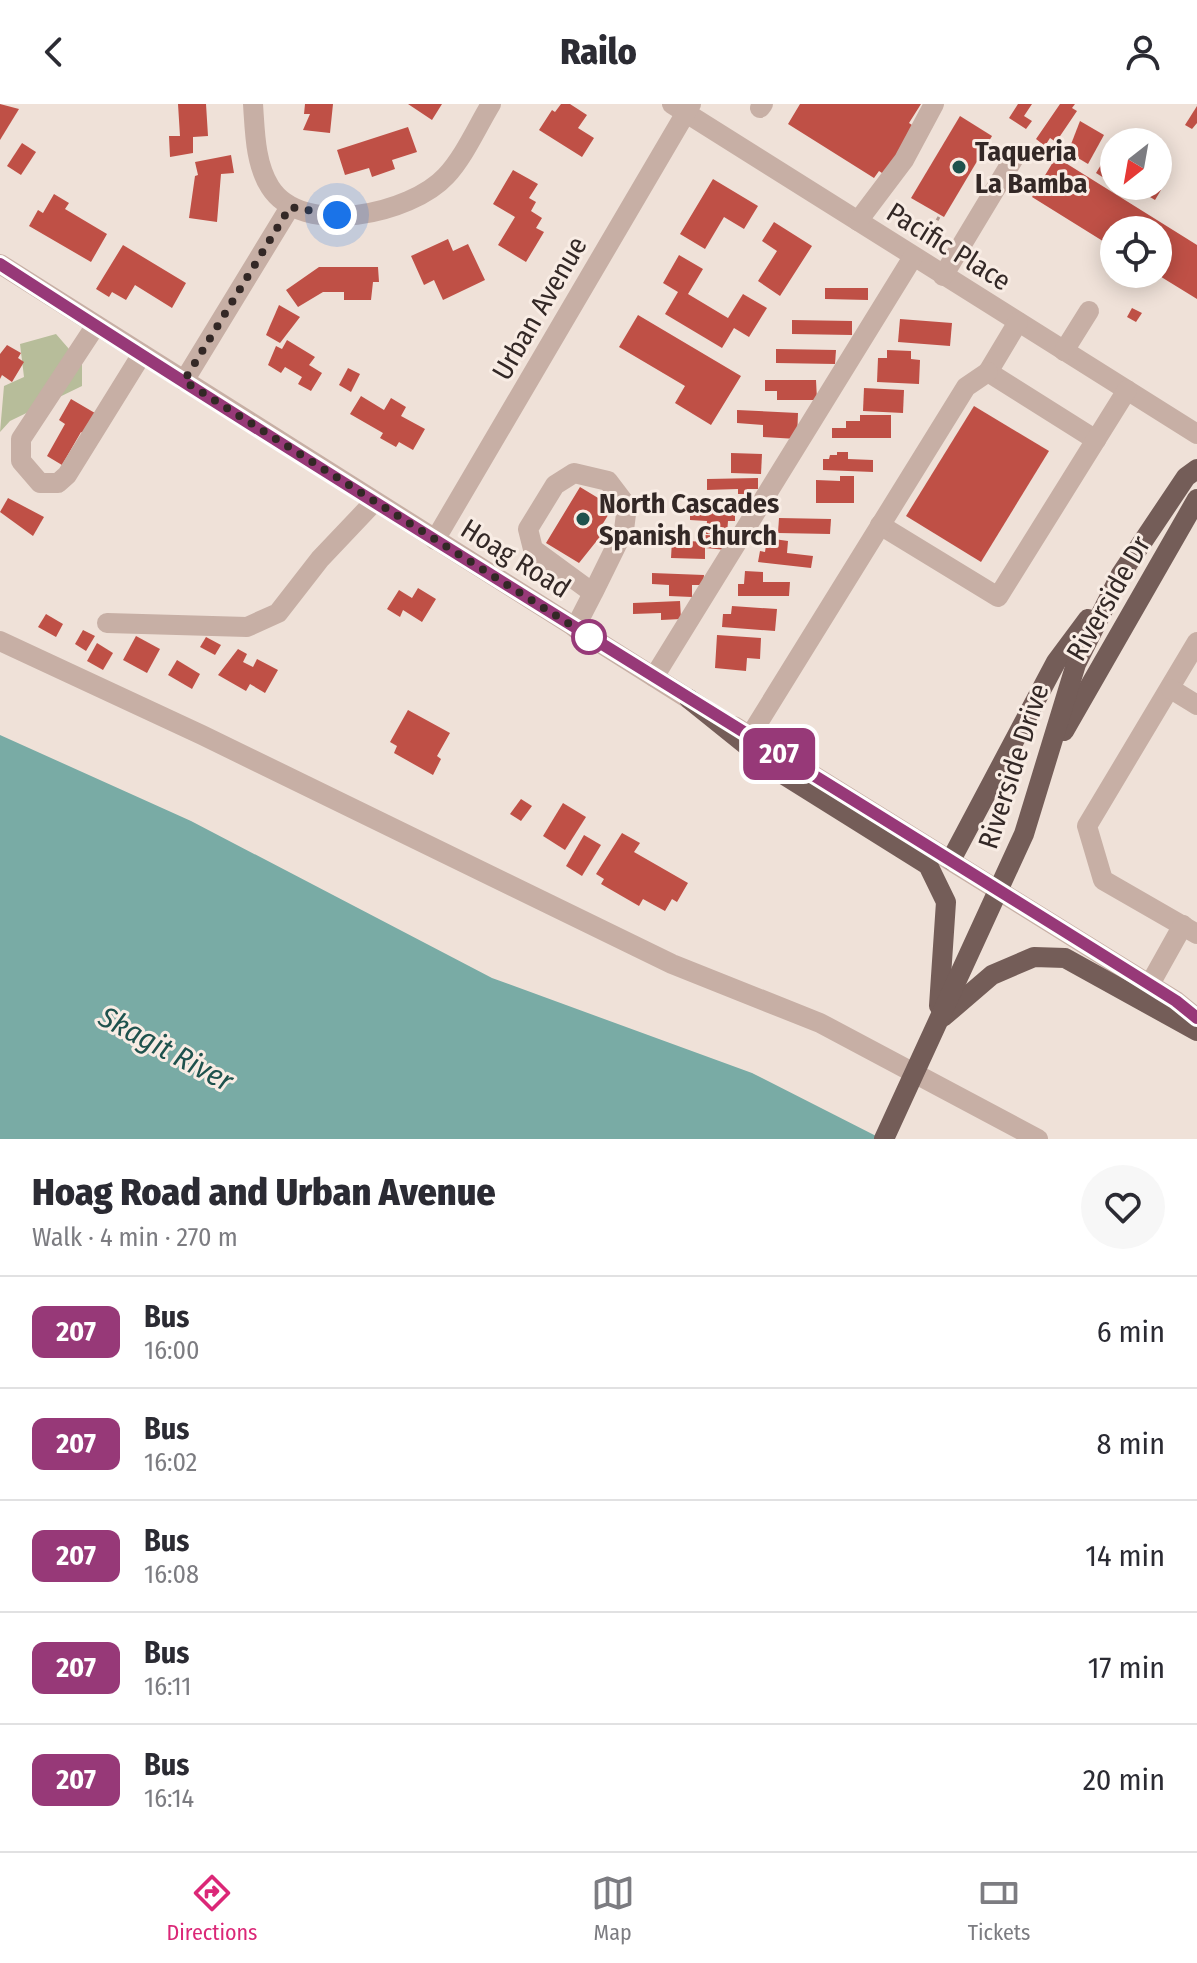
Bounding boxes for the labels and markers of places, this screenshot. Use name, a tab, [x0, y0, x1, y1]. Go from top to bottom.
place label: Taqueria La Bamba	[975, 135, 1088, 200]
marker: Taqueria La Bamba	[950, 158, 968, 176]
place label: North Cascades Spanish Church	[599, 487, 779, 552]
marker: North Cascades Spanish Church	[574, 510, 592, 528]
unlabelled marker	[572, 620, 606, 654]

